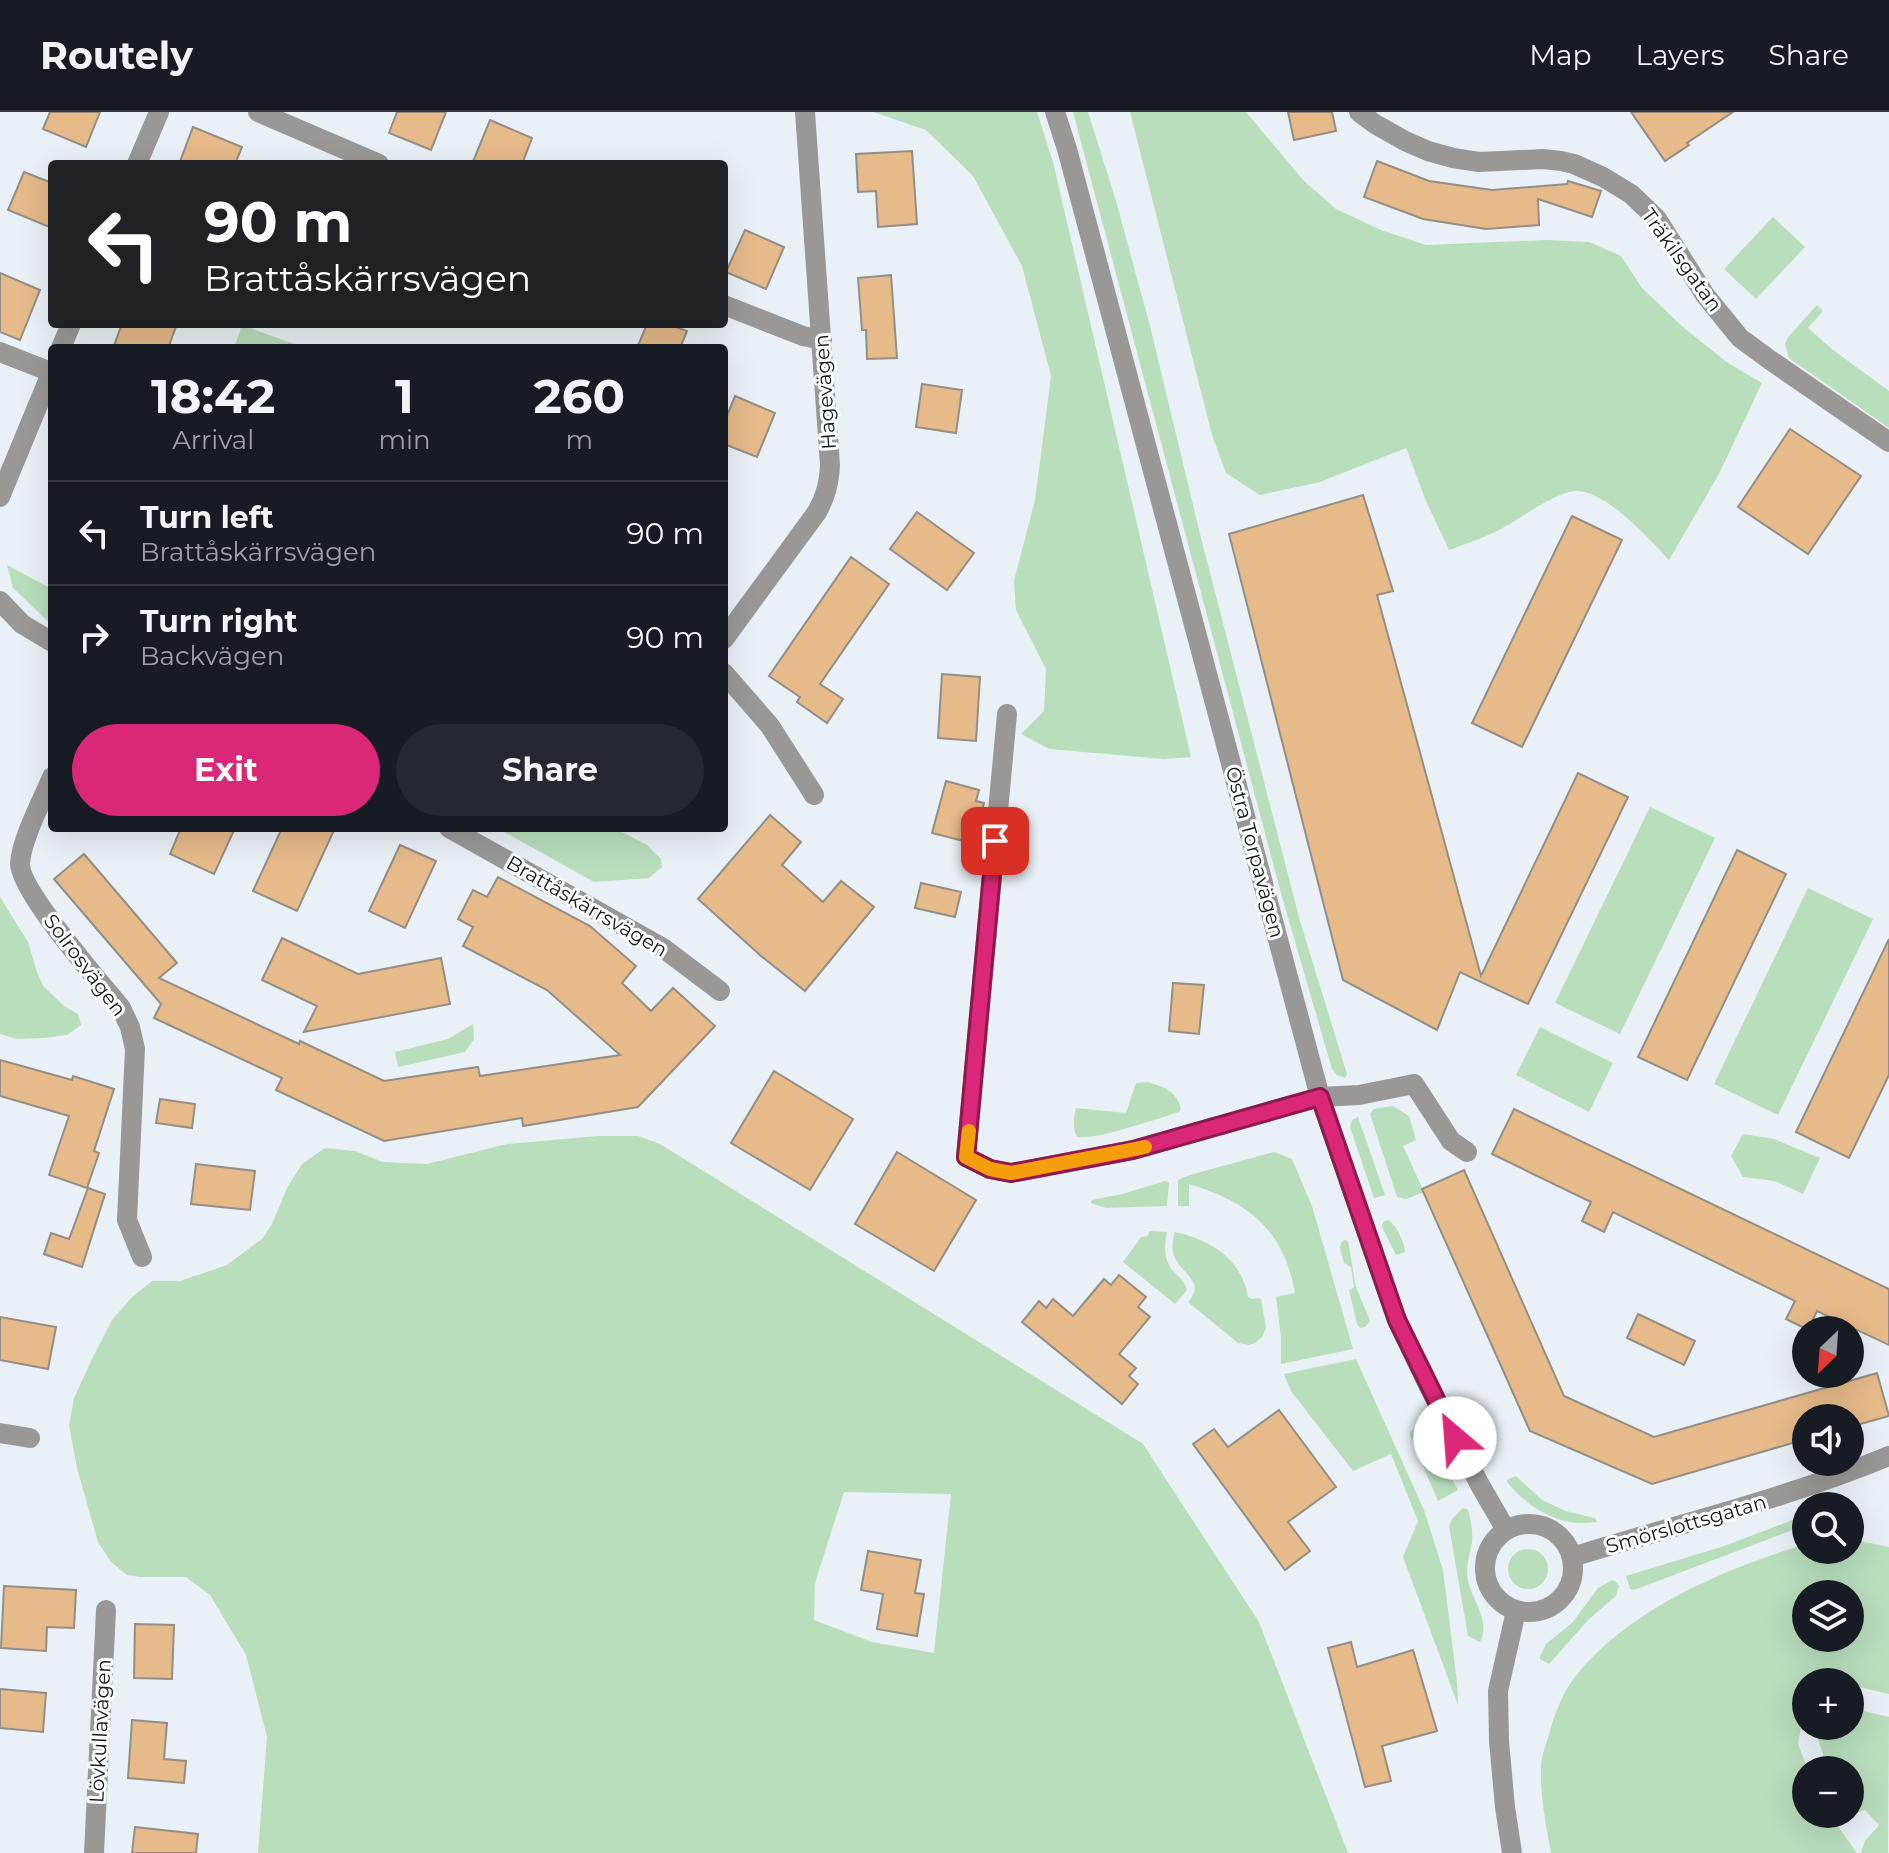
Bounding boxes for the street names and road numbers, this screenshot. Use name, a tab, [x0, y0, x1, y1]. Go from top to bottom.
street label: Träkilsgatan	[1637, 204, 1727, 316]
street label: Hagevägen	[809, 334, 841, 450]
street label: Östra Torpavägen	[1221, 764, 1289, 940]
street label: Brattåskärrsvägen	[502, 850, 672, 962]
street label: Solrosvägen	[39, 909, 131, 1021]
street label: Smörslottsgatan	[1603, 1490, 1769, 1558]
street label: Lövkullavägen	[84, 1659, 116, 1803]

